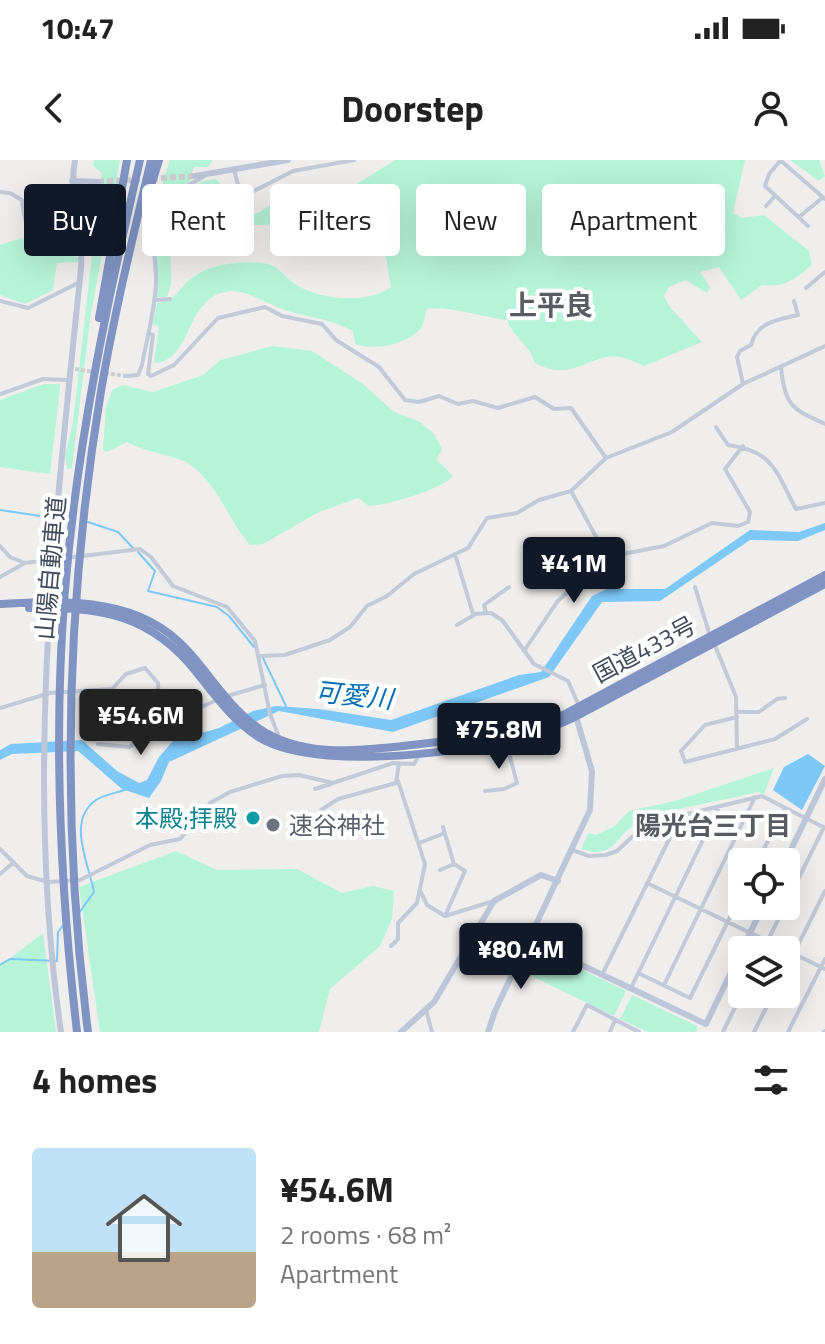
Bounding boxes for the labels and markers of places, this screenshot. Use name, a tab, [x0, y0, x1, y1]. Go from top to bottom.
pin: ¥41M	[527, 537, 621, 605]
pin: ¥54.6M	[76, 689, 206, 757]
pin: ¥75.8M	[434, 703, 564, 771]
place label: 本殿;拝殿	[135, 800, 237, 836]
place label: 速谷神社	[289, 807, 385, 843]
marker: 本殿;拝殿	[244, 809, 262, 827]
marker: 速谷神社	[264, 816, 282, 834]
pin: ¥80.4M	[456, 923, 586, 991]

